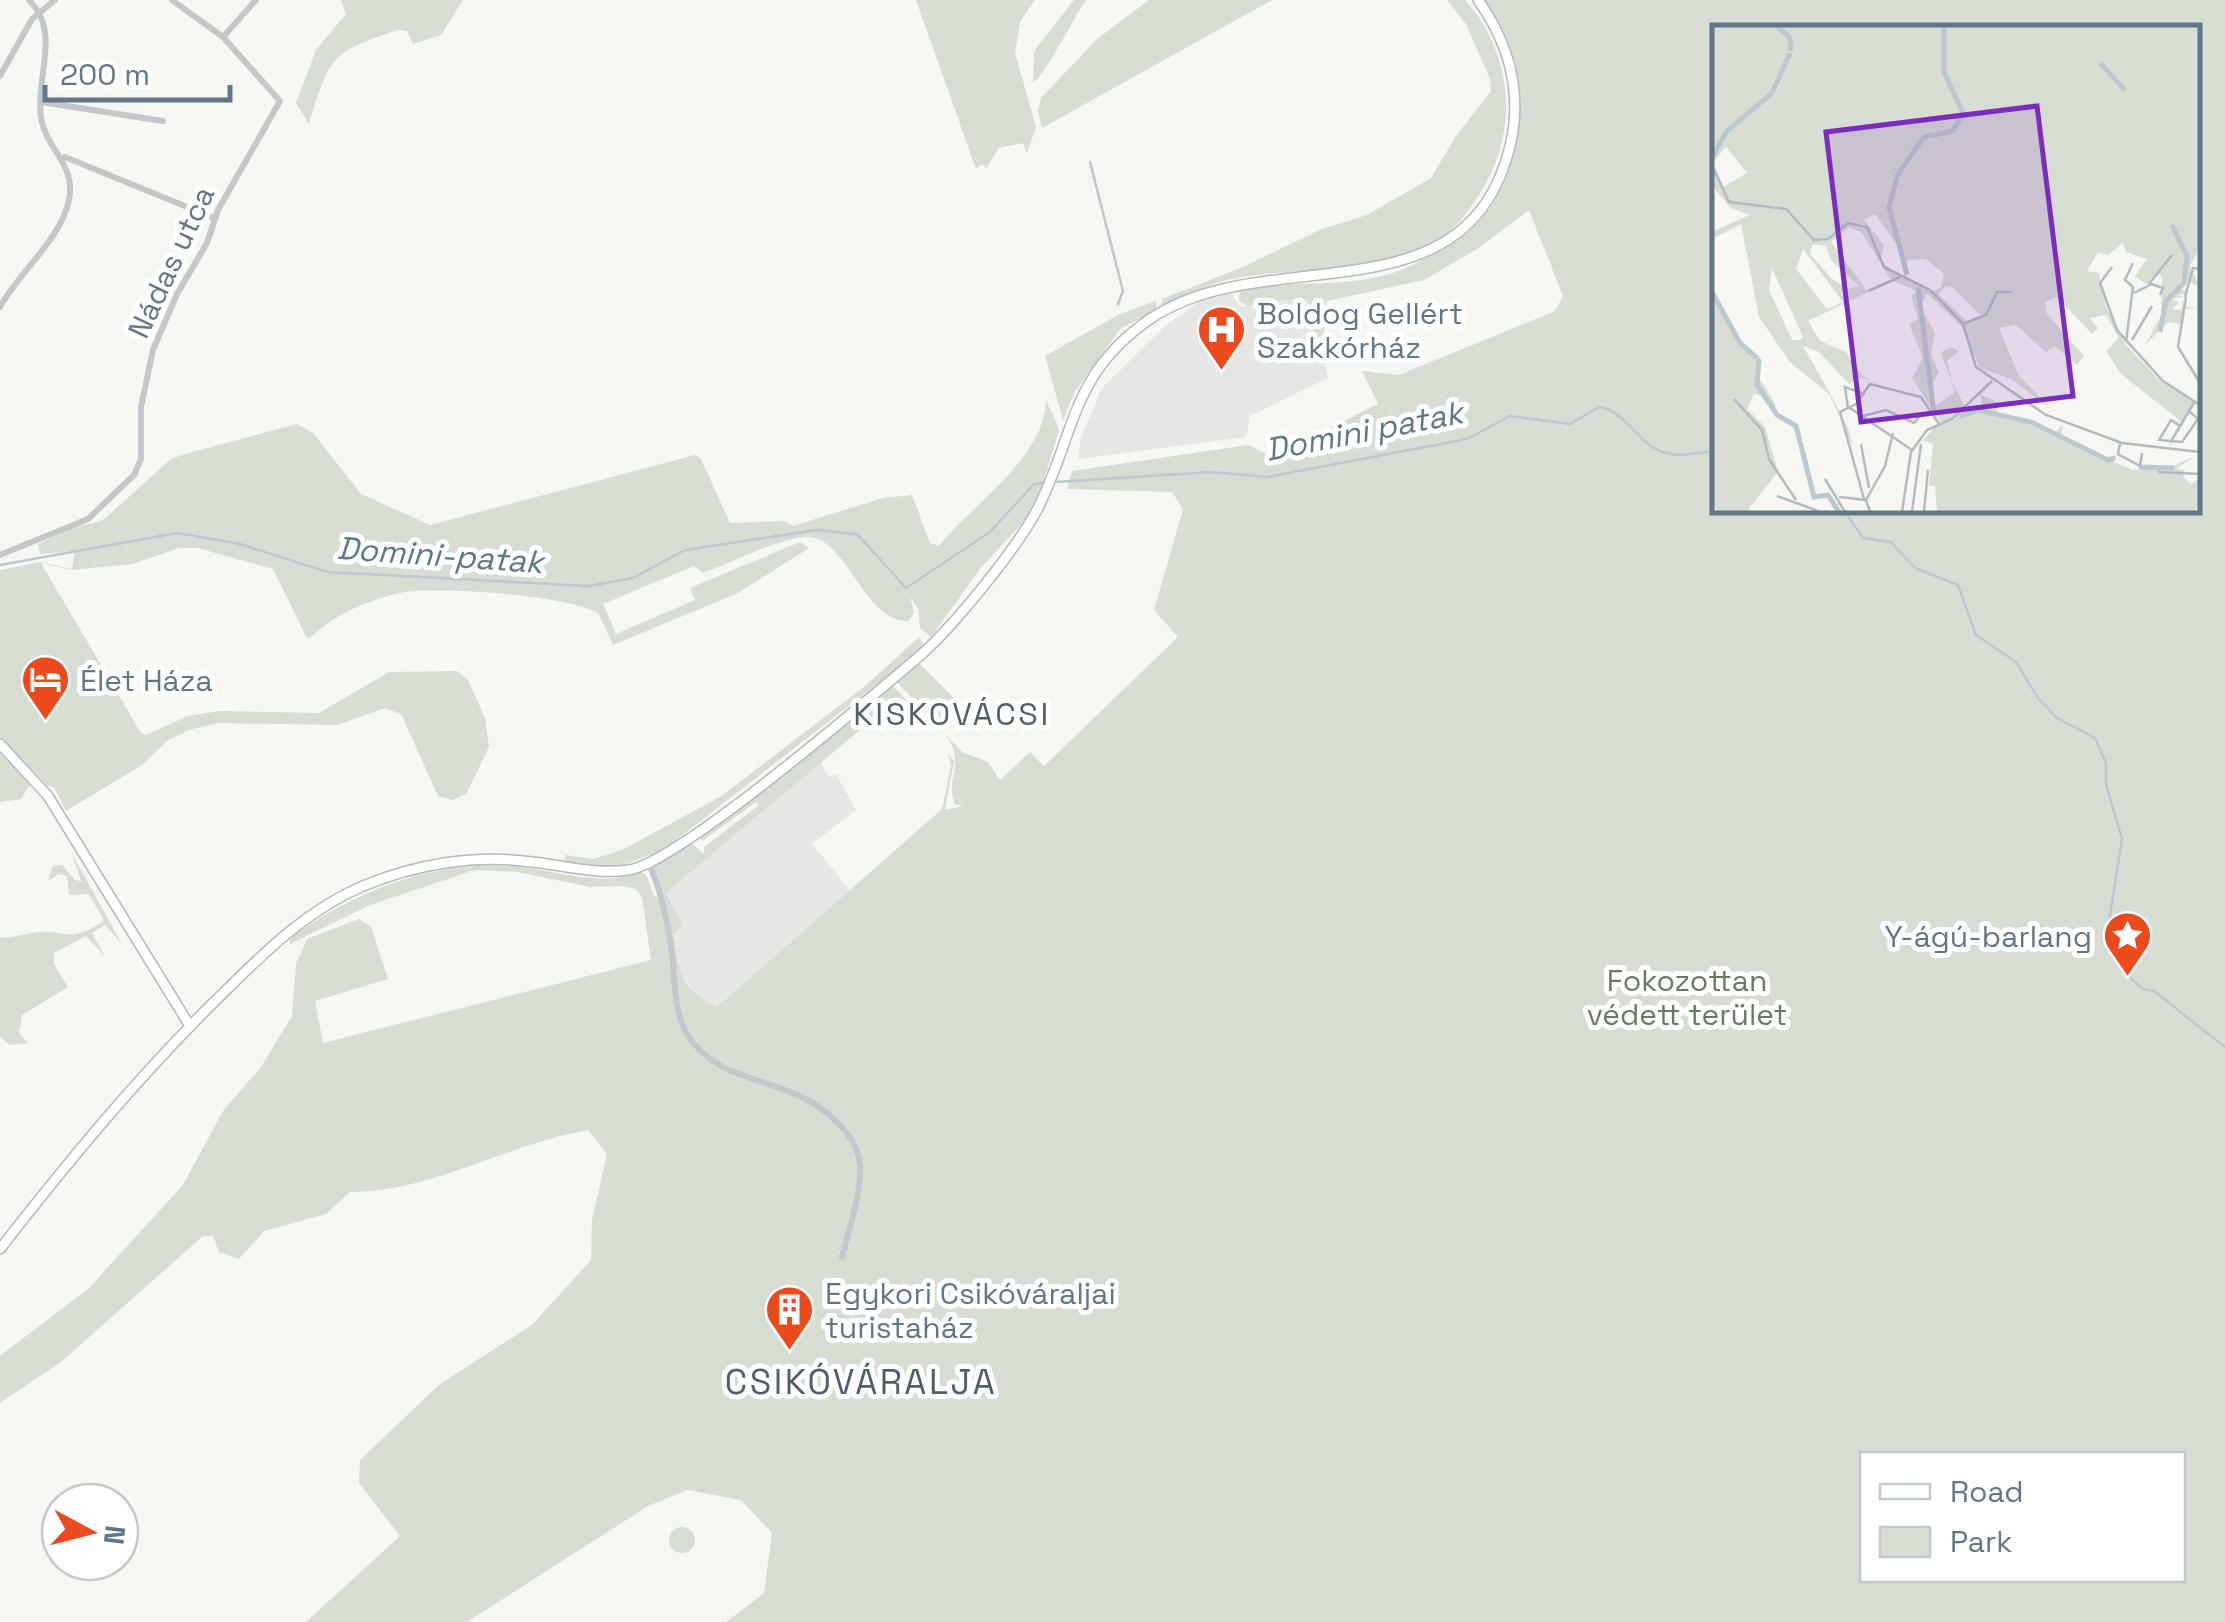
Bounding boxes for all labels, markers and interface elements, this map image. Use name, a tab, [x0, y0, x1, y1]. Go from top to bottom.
inset map	[1712, 25, 2200, 512]
scale bar	[45, 40, 230, 102]
text: 200 m	[60, 55, 150, 94]
street label: Nádas utca	[119, 180, 223, 344]
place label: Boldog Gellért Szakkórház	[1257, 294, 1463, 367]
hospital icon: Boldog Gellért Szakkórház	[1196, 304, 1248, 372]
water label: Domini patak	[1262, 392, 1470, 470]
water label: Domini-patak	[336, 528, 548, 582]
hotel icon: Élet Háza	[19, 654, 71, 722]
place label: Élet Háza	[80, 661, 213, 700]
district label: KISKOVÁCSI	[853, 694, 1051, 734]
place icon: Y-ágú-barlang	[2101, 910, 2153, 978]
place label: Y-ágú-barlang	[1884, 917, 2092, 956]
park label: Fokozottan védett terület	[1587, 961, 1787, 1034]
place label: Egykori Csikóváraljai turistaház	[825, 1274, 1116, 1347]
building icon: Egykori Csikóváraljai turistaház	[764, 1284, 816, 1352]
district label: CSIKÓVÁRALJA	[725, 1360, 997, 1404]
legend	[1860, 1452, 2185, 1582]
text: Road	[1950, 1472, 2024, 1511]
north arrow	[40, 1482, 140, 1582]
text: Park	[1950, 1522, 2012, 1561]
text: N	[96, 1524, 134, 1547]

